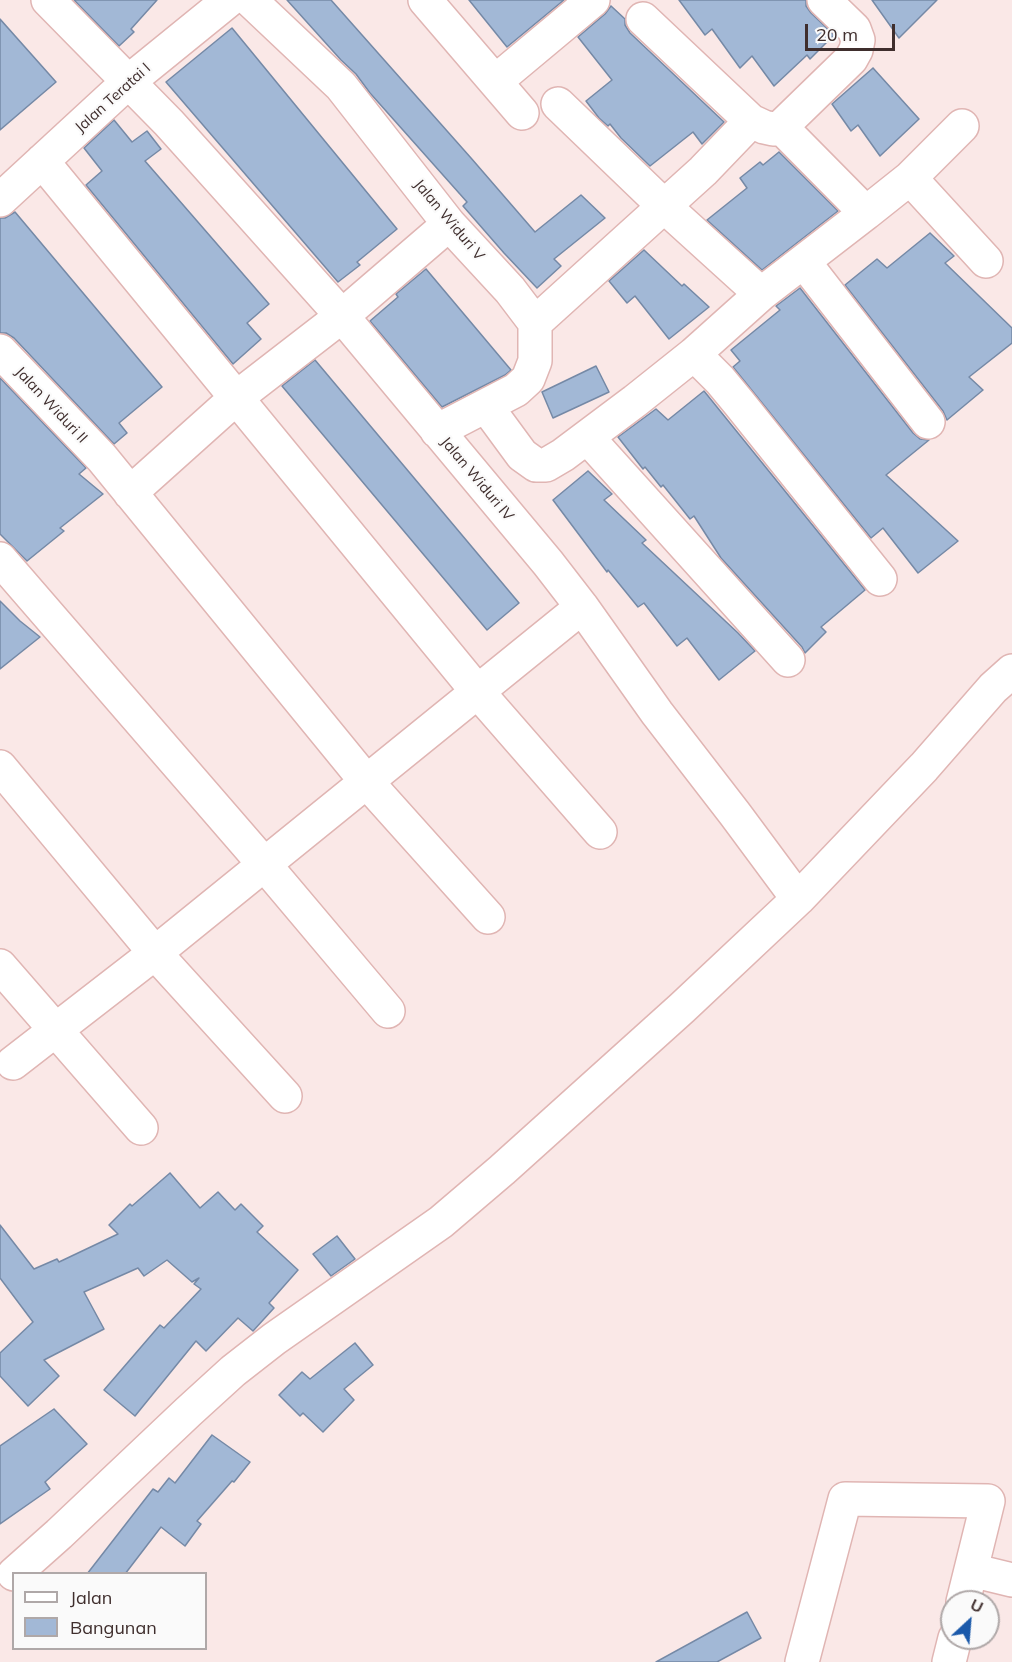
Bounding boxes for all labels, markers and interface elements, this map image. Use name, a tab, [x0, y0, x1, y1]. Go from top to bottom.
scale bar	[808, 12, 898, 50]
text: 20 m	[816, 23, 858, 46]
street label: Jalan Teratai I	[72, 59, 154, 137]
street label: Jalan Widuri V	[410, 176, 488, 264]
street label: Jalan Widuri II	[11, 363, 91, 447]
street label: Jalan Widuri IV	[437, 433, 517, 525]
legend	[12, 1572, 207, 1650]
text: Jalan	[70, 1586, 112, 1609]
north arrow	[940, 1590, 1000, 1650]
text: U	[967, 1594, 987, 1617]
text: Bangunan	[70, 1616, 157, 1639]

